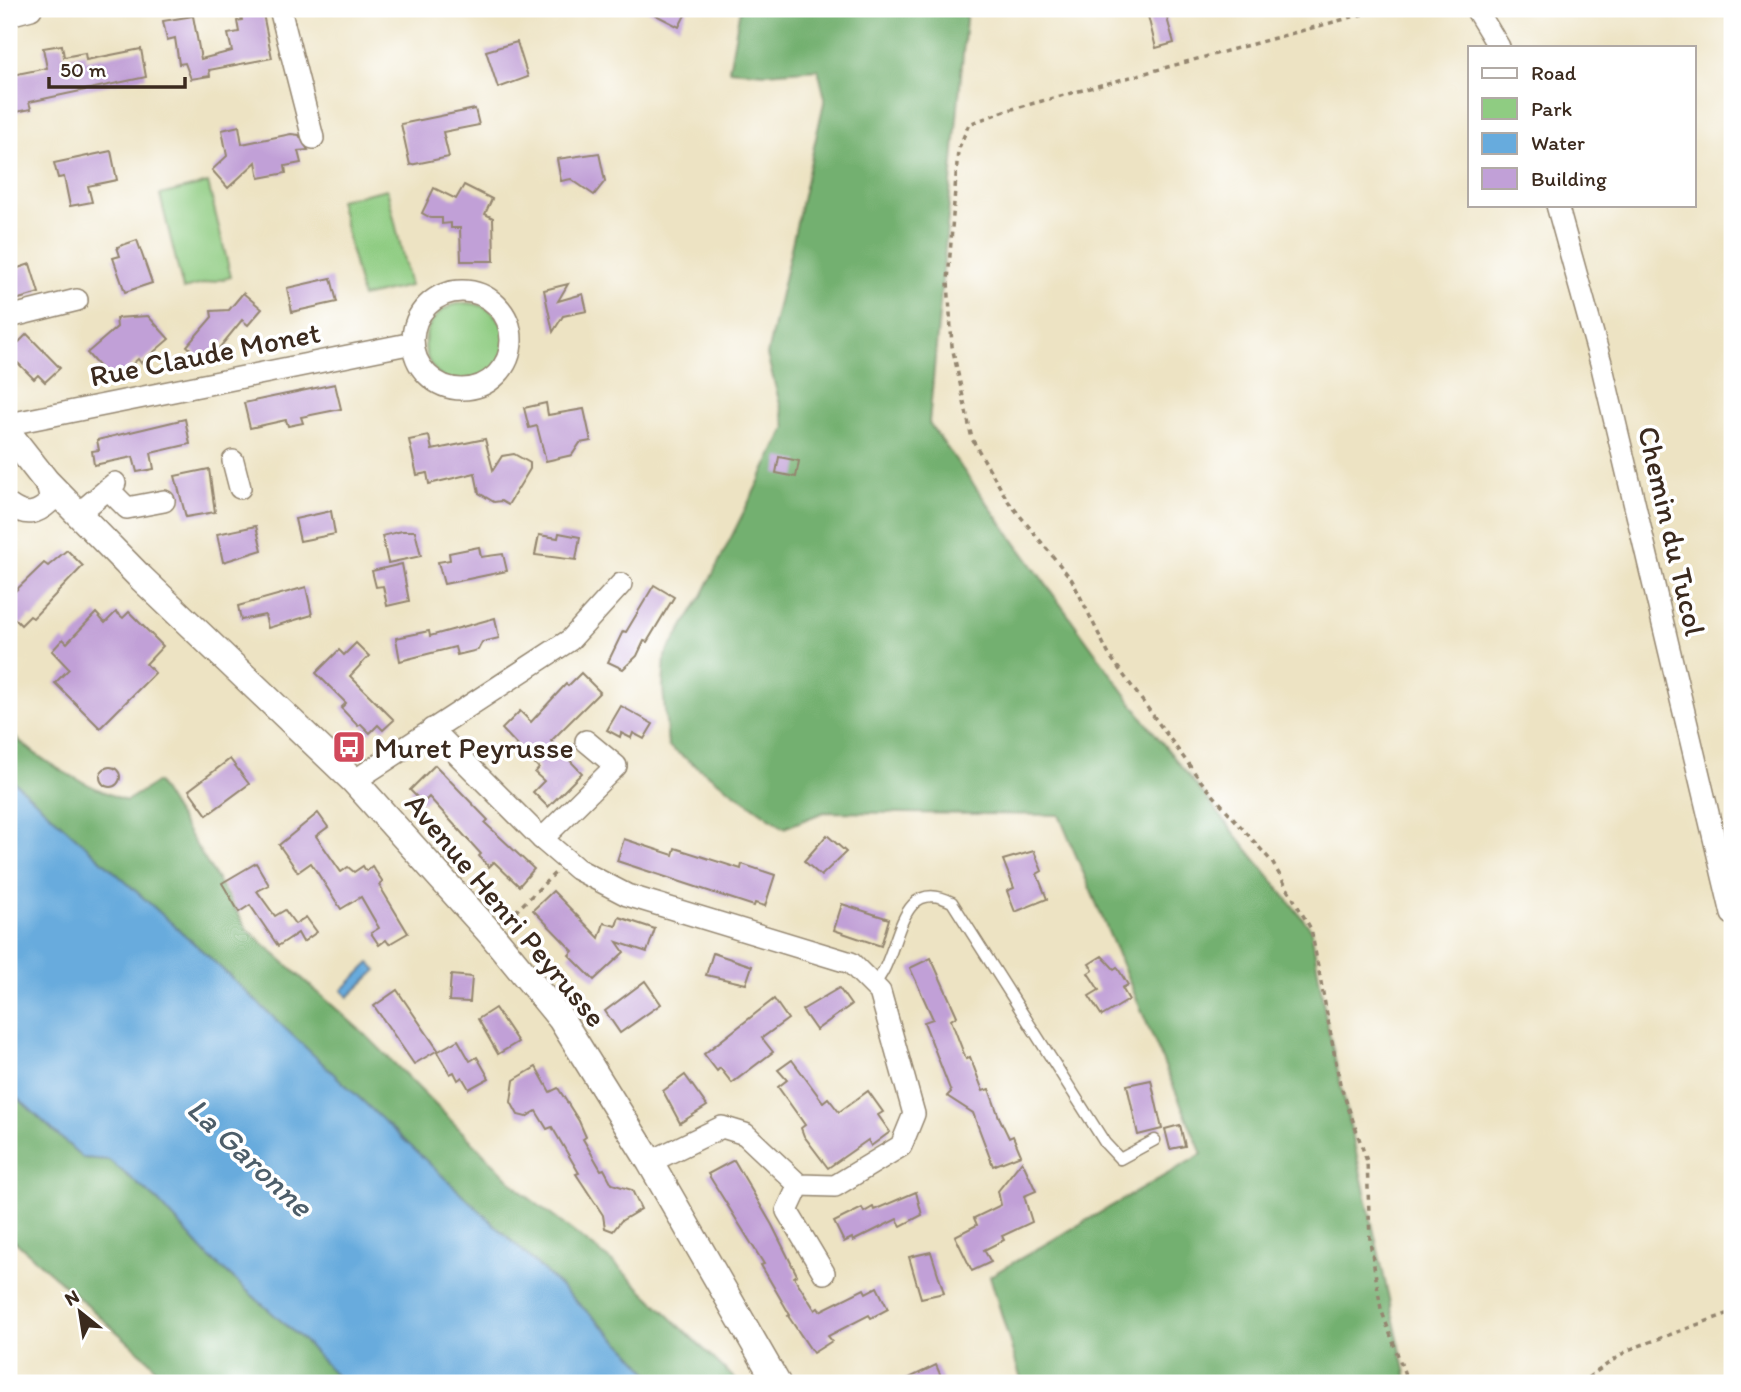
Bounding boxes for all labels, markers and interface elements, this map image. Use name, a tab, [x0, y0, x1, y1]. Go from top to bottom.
scale bar	[49, 46, 186, 90]
legend	[1468, 46, 1696, 206]
text: 50 m	[60, 57, 107, 82]
text: Road	[1531, 60, 1577, 85]
text: Park	[1531, 96, 1573, 121]
text: Water	[1531, 130, 1585, 155]
text: Building	[1531, 166, 1607, 191]
street label: Rue Claude Monet	[87, 314, 323, 394]
street label: Chemin du Tucol	[1630, 423, 1714, 640]
bus stop icon: Muret Peyrusse	[330, 728, 368, 766]
place label: Muret Peyrusse	[374, 729, 574, 766]
street label: Avenue Henri Peyrusse	[397, 785, 615, 1035]
water label: La Garonne	[180, 1089, 322, 1226]
north arrow	[46, 1276, 116, 1346]
text: N	[60, 1285, 83, 1311]

